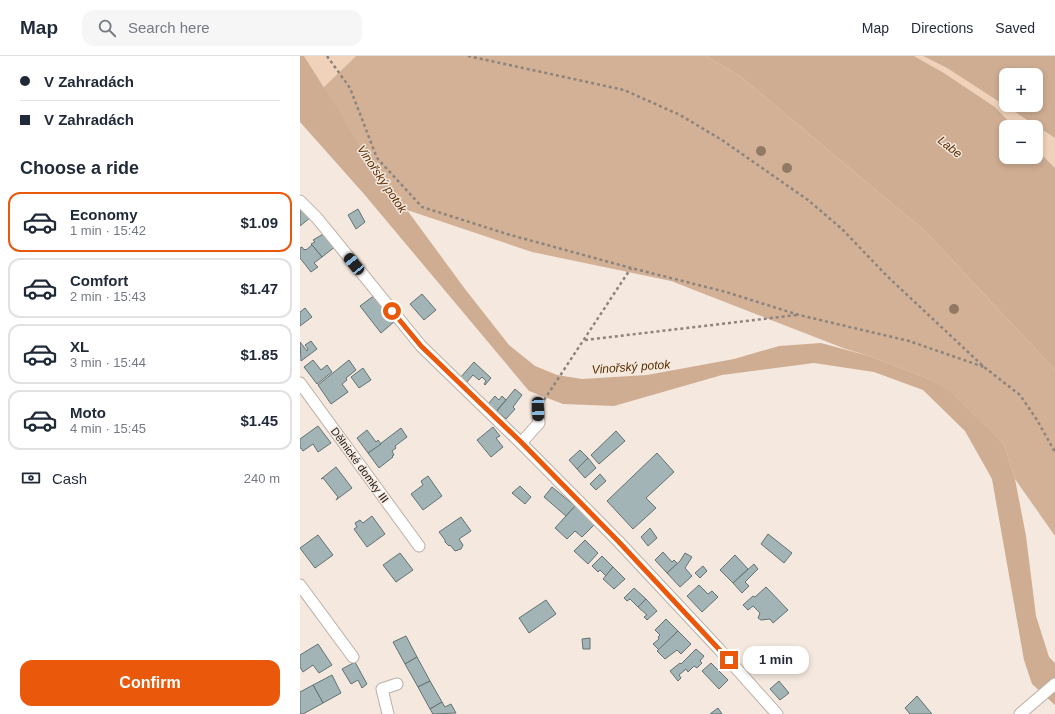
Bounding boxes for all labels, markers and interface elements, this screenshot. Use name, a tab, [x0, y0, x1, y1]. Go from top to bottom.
search box	[82, 10, 362, 46]
text: Map	[20, 17, 58, 38]
icon: search	[96, 17, 118, 39]
text: Search here	[128, 19, 210, 36]
text: Map	[862, 20, 889, 36]
text: Directions	[911, 20, 973, 36]
text: Saved	[995, 20, 1035, 36]
map controls	[999, 68, 1043, 164]
button: +	[999, 68, 1043, 112]
text: V Zahradách	[44, 73, 134, 90]
text: V Zahradách	[44, 111, 134, 128]
button: −	[999, 120, 1043, 164]
water label: Labe	[935, 133, 965, 161]
water label: Vinořský potok	[354, 143, 410, 216]
text: Choose a ride	[20, 158, 139, 178]
icon: car	[22, 204, 58, 240]
text: Economy	[70, 206, 138, 223]
text: $1.09	[240, 214, 278, 231]
text: 1 min · 15:42	[70, 223, 146, 238]
car	[342, 251, 366, 277]
icon: car	[22, 270, 58, 306]
text: Comfort	[70, 272, 128, 289]
text: $1.47	[240, 280, 278, 297]
text: 2 min · 15:43	[70, 289, 146, 304]
route start	[383, 302, 401, 320]
icon: car	[22, 336, 58, 372]
text: XL	[70, 338, 89, 355]
text: $1.85	[240, 346, 278, 363]
text: 3 min · 15:44	[70, 355, 146, 370]
water label: Vinořský potok	[591, 357, 672, 377]
car	[532, 397, 544, 421]
icon: car	[22, 402, 58, 438]
text: Moto	[70, 404, 106, 421]
text: $1.45	[240, 412, 278, 429]
text: 4 min · 15:45	[70, 421, 146, 436]
street label: Dělnické domky III	[329, 425, 391, 505]
icon: cash	[20, 467, 42, 489]
text: Cash	[52, 470, 87, 487]
text: 240 m	[244, 471, 280, 486]
callout: 1 min	[743, 646, 809, 674]
route end	[720, 651, 738, 669]
text: 1 min	[759, 652, 793, 667]
button: Confirm	[20, 660, 280, 706]

